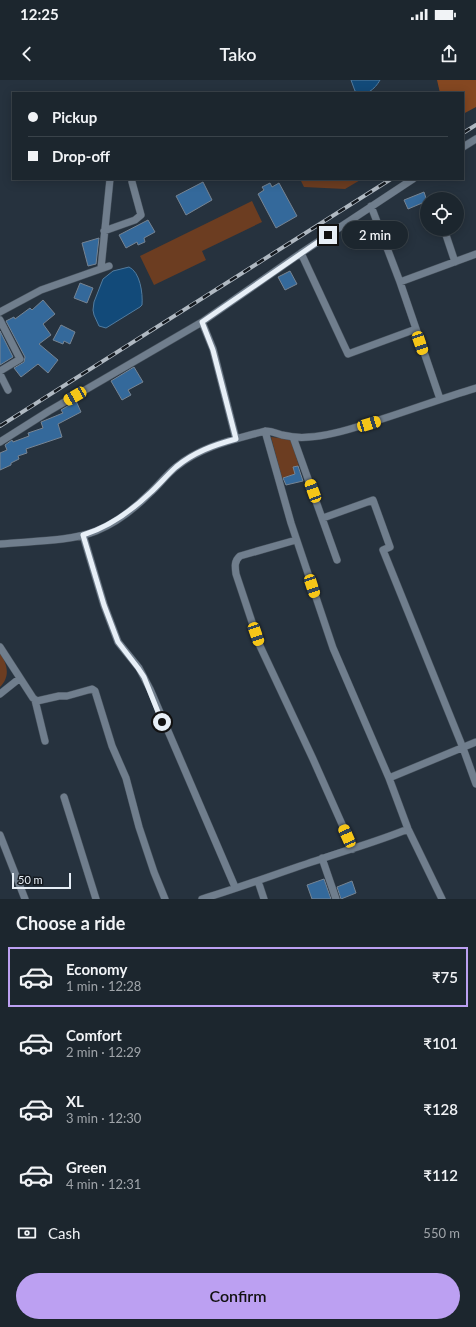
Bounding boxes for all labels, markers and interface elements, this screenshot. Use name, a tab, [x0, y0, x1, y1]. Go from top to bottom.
text: 12:25	[20, 5, 59, 23]
icon: back	[16, 43, 38, 65]
text: Tako	[220, 43, 256, 65]
icon: share	[438, 43, 460, 65]
text: Pickup	[52, 108, 97, 126]
text: Drop-off	[52, 147, 110, 165]
map controls	[420, 192, 464, 236]
button: locate	[420, 192, 464, 236]
callout: 2 min	[342, 221, 408, 249]
route end	[319, 226, 337, 244]
text: 2 min	[359, 227, 391, 243]
car	[410, 330, 430, 356]
car	[62, 385, 88, 407]
car	[356, 415, 382, 433]
car	[303, 478, 323, 504]
car	[303, 573, 321, 599]
car	[246, 621, 266, 647]
route start	[153, 713, 171, 731]
car	[337, 823, 357, 849]
scale bar	[12, 871, 71, 890]
text: 50 m	[18, 873, 43, 886]
text: Choose a ride	[16, 912, 125, 934]
icon: car	[18, 959, 54, 995]
text: Economy	[66, 960, 127, 978]
text: ₹75	[432, 968, 458, 986]
text: 1 min · 12:28	[66, 978, 141, 994]
icon: car	[18, 1025, 54, 1061]
text: Comfort	[66, 1026, 122, 1044]
text: ₹101	[423, 1034, 458, 1052]
text: 2 min · 12:29	[66, 1044, 141, 1060]
icon: car	[18, 1091, 54, 1127]
text: XL	[66, 1092, 84, 1110]
text: ₹128	[423, 1100, 458, 1118]
text: 3 min · 12:30	[66, 1110, 141, 1126]
icon: car	[18, 1157, 54, 1193]
text: Green	[66, 1158, 107, 1176]
text: ₹112	[423, 1166, 458, 1184]
text: 4 min · 12:31	[66, 1176, 141, 1192]
icon: cash	[16, 1222, 38, 1244]
text: Cash	[48, 1224, 80, 1242]
text: 550 m	[423, 1225, 460, 1241]
button: Confirm	[16, 1273, 460, 1319]

